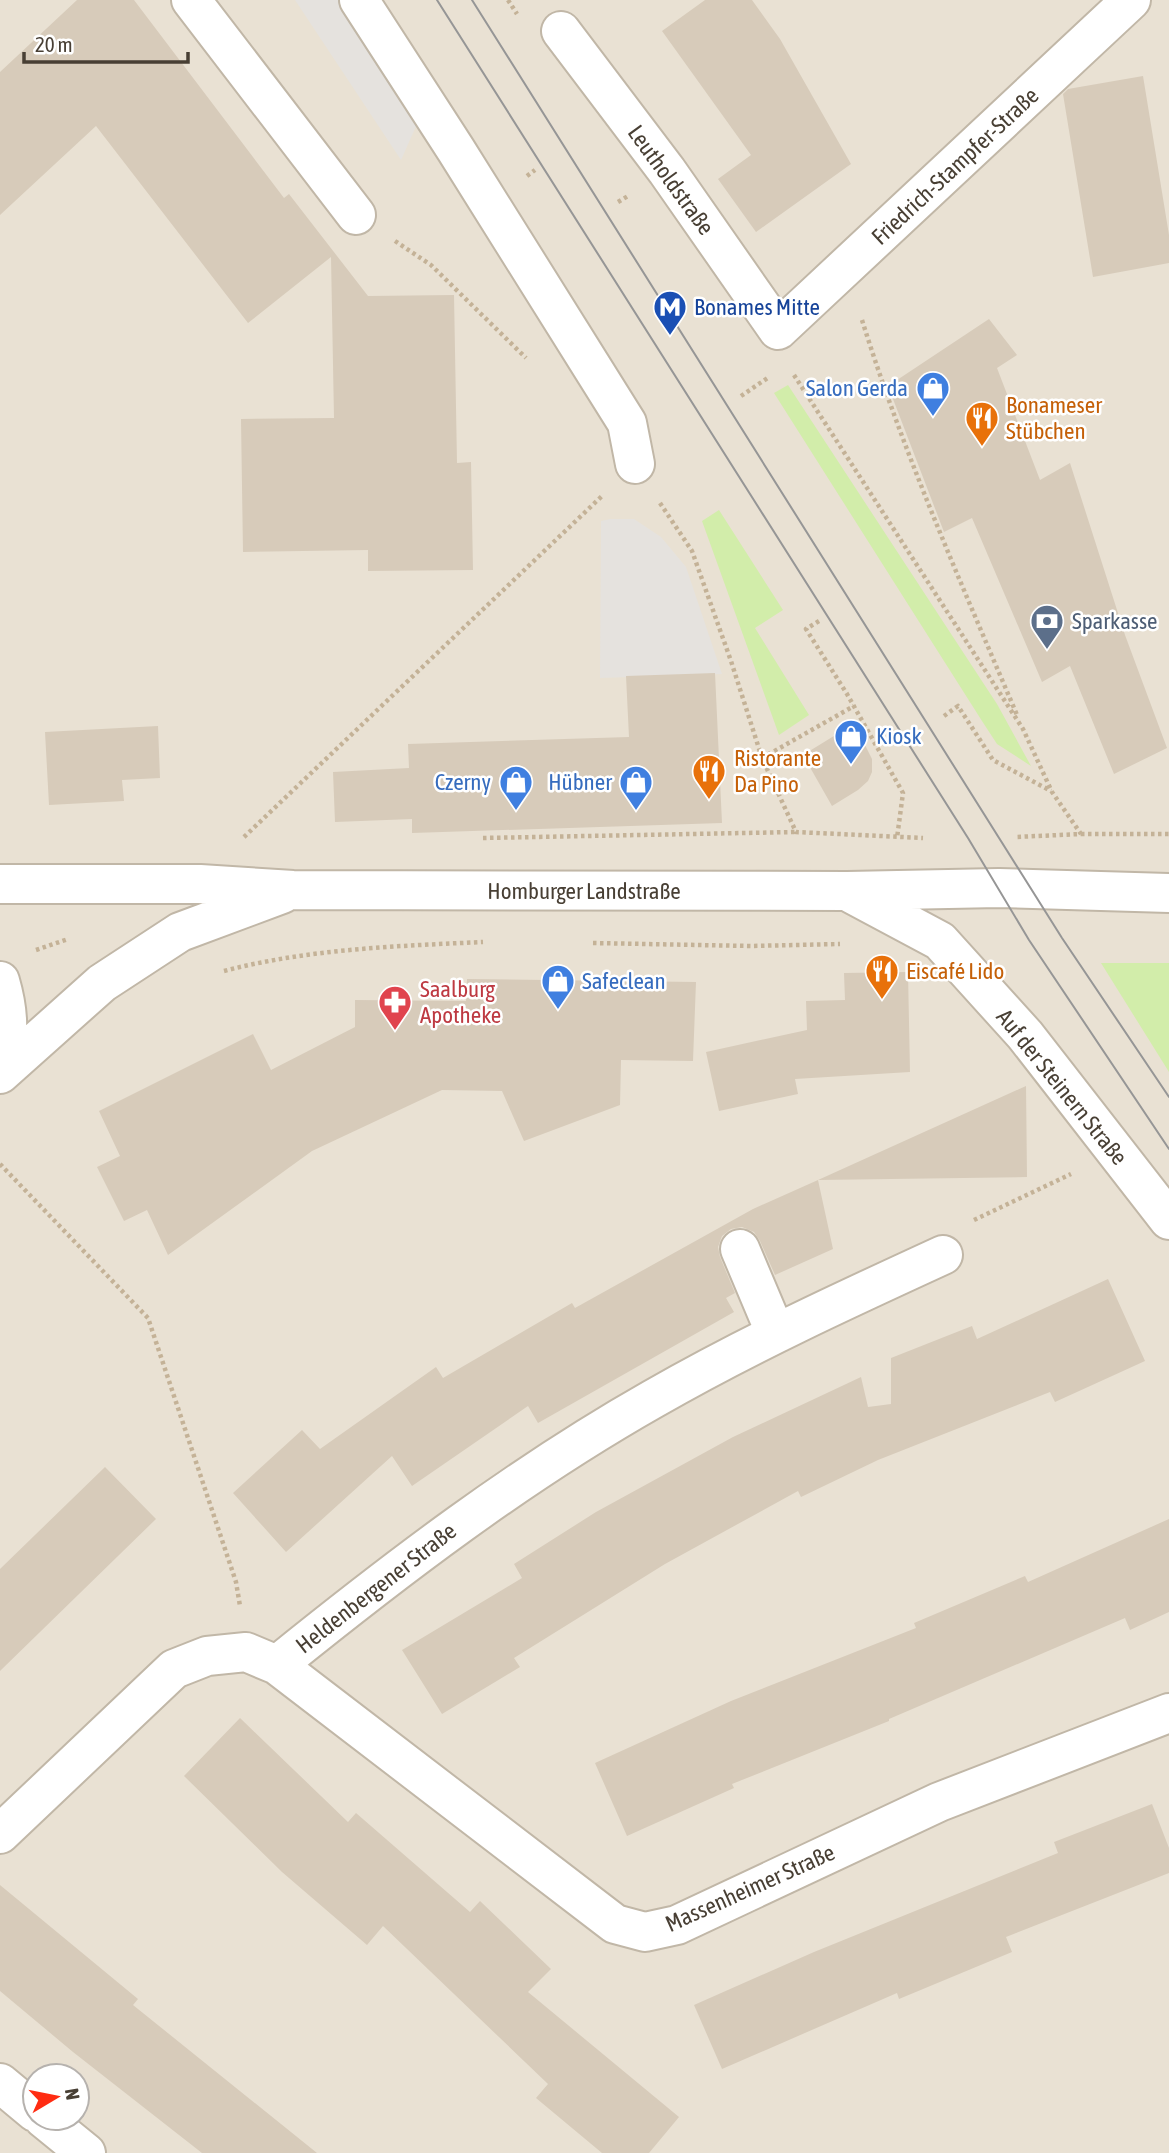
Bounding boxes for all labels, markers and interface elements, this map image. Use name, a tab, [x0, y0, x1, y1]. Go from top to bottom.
scale bar	[24, 21, 189, 65]
text: 20 m	[35, 32, 73, 56]
street label: Friedrich-Stampfer-Straße	[866, 82, 1044, 250]
street label: Leutholdstraße	[623, 120, 719, 240]
metro station icon: Bonames Mitte	[651, 288, 689, 337]
place label: Bonames Mitte	[694, 294, 820, 320]
shop icon: Salon Gerda	[914, 369, 952, 418]
place label: Salon Gerda	[806, 375, 908, 401]
place label: Bonameser Stübchen	[1006, 392, 1103, 444]
restaurant icon: Bonameser Stübchen	[963, 399, 1001, 448]
bank icon: Sparkasse	[1028, 602, 1066, 651]
place label: Sparkasse	[1072, 608, 1158, 634]
shop icon: Kiosk	[832, 717, 870, 766]
place label: Kiosk	[876, 723, 922, 749]
place label: Ristorante Da Pino	[734, 745, 821, 797]
restaurant icon: Ristorante Da Pino	[690, 752, 728, 801]
shop icon: Czerny	[497, 763, 535, 812]
shop icon: Hübner	[617, 763, 655, 812]
place label: Czerny	[435, 769, 491, 795]
place label: Hübner	[548, 769, 613, 795]
street label: Homburger Landstraße	[487, 878, 681, 904]
restaurant icon: Eiscafé Lido	[863, 952, 901, 1001]
place label: Eiscafé Lido	[906, 958, 1004, 984]
shop icon: Safeclean	[539, 962, 577, 1011]
place label: Safeclean	[582, 968, 666, 994]
place label: Saalburg Apotheke	[420, 976, 501, 1028]
pharmacy icon: Saalburg Apotheke	[376, 983, 414, 1032]
street label: Auf der Steinern Straße	[991, 1004, 1133, 1170]
street label: Heldenbergener Straße	[291, 1518, 461, 1658]
street label: Massenheimer Straße	[661, 1839, 839, 1937]
north arrow	[21, 2062, 91, 2132]
text: N	[61, 2087, 85, 2101]

